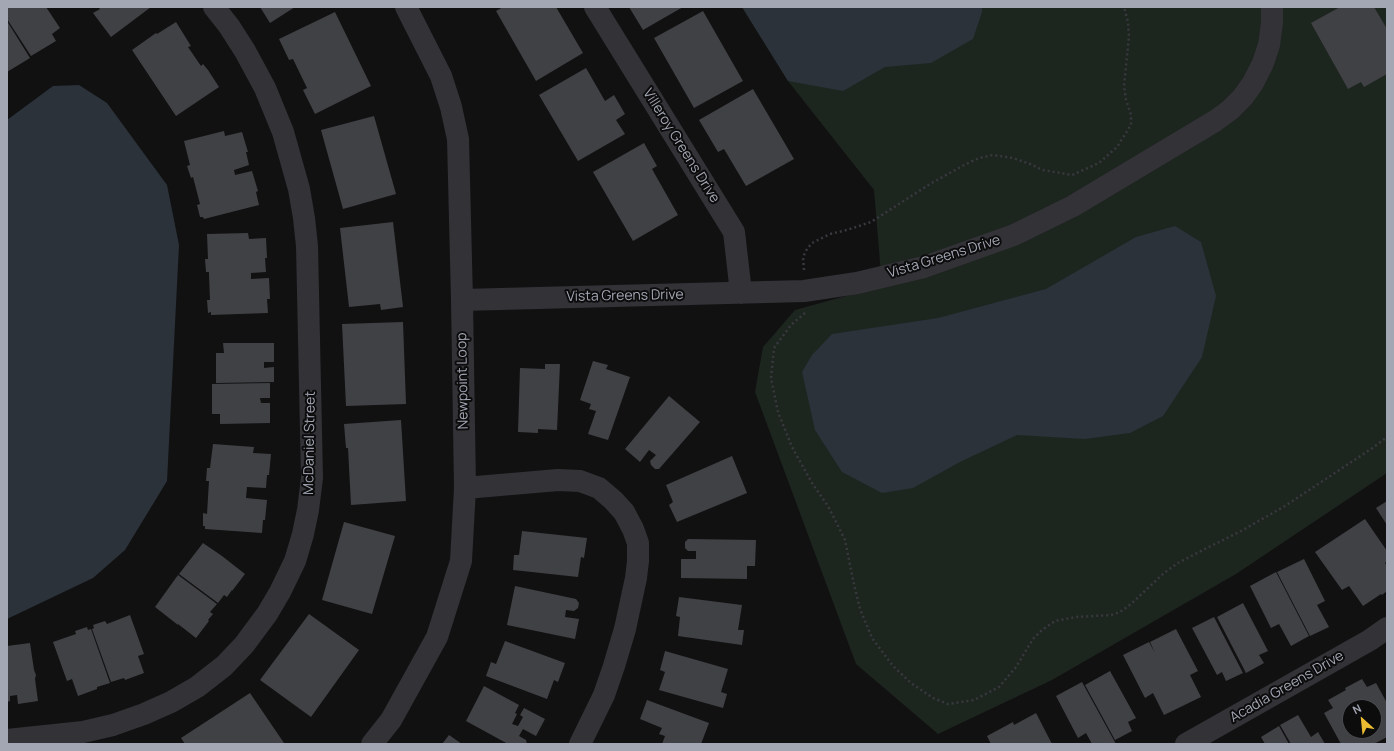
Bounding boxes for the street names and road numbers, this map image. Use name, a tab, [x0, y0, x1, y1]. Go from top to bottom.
street label: Villeroy Greens Drive	[639, 86, 723, 206]
street label: Vista Greens Drive	[886, 232, 1002, 282]
street label: Vista Greens Drive	[566, 287, 684, 305]
street label: Newpoint Loop	[454, 332, 472, 430]
street label: McDaniel Street	[301, 391, 319, 495]
street label: Acadia Greens Drive	[1227, 648, 1347, 726]

